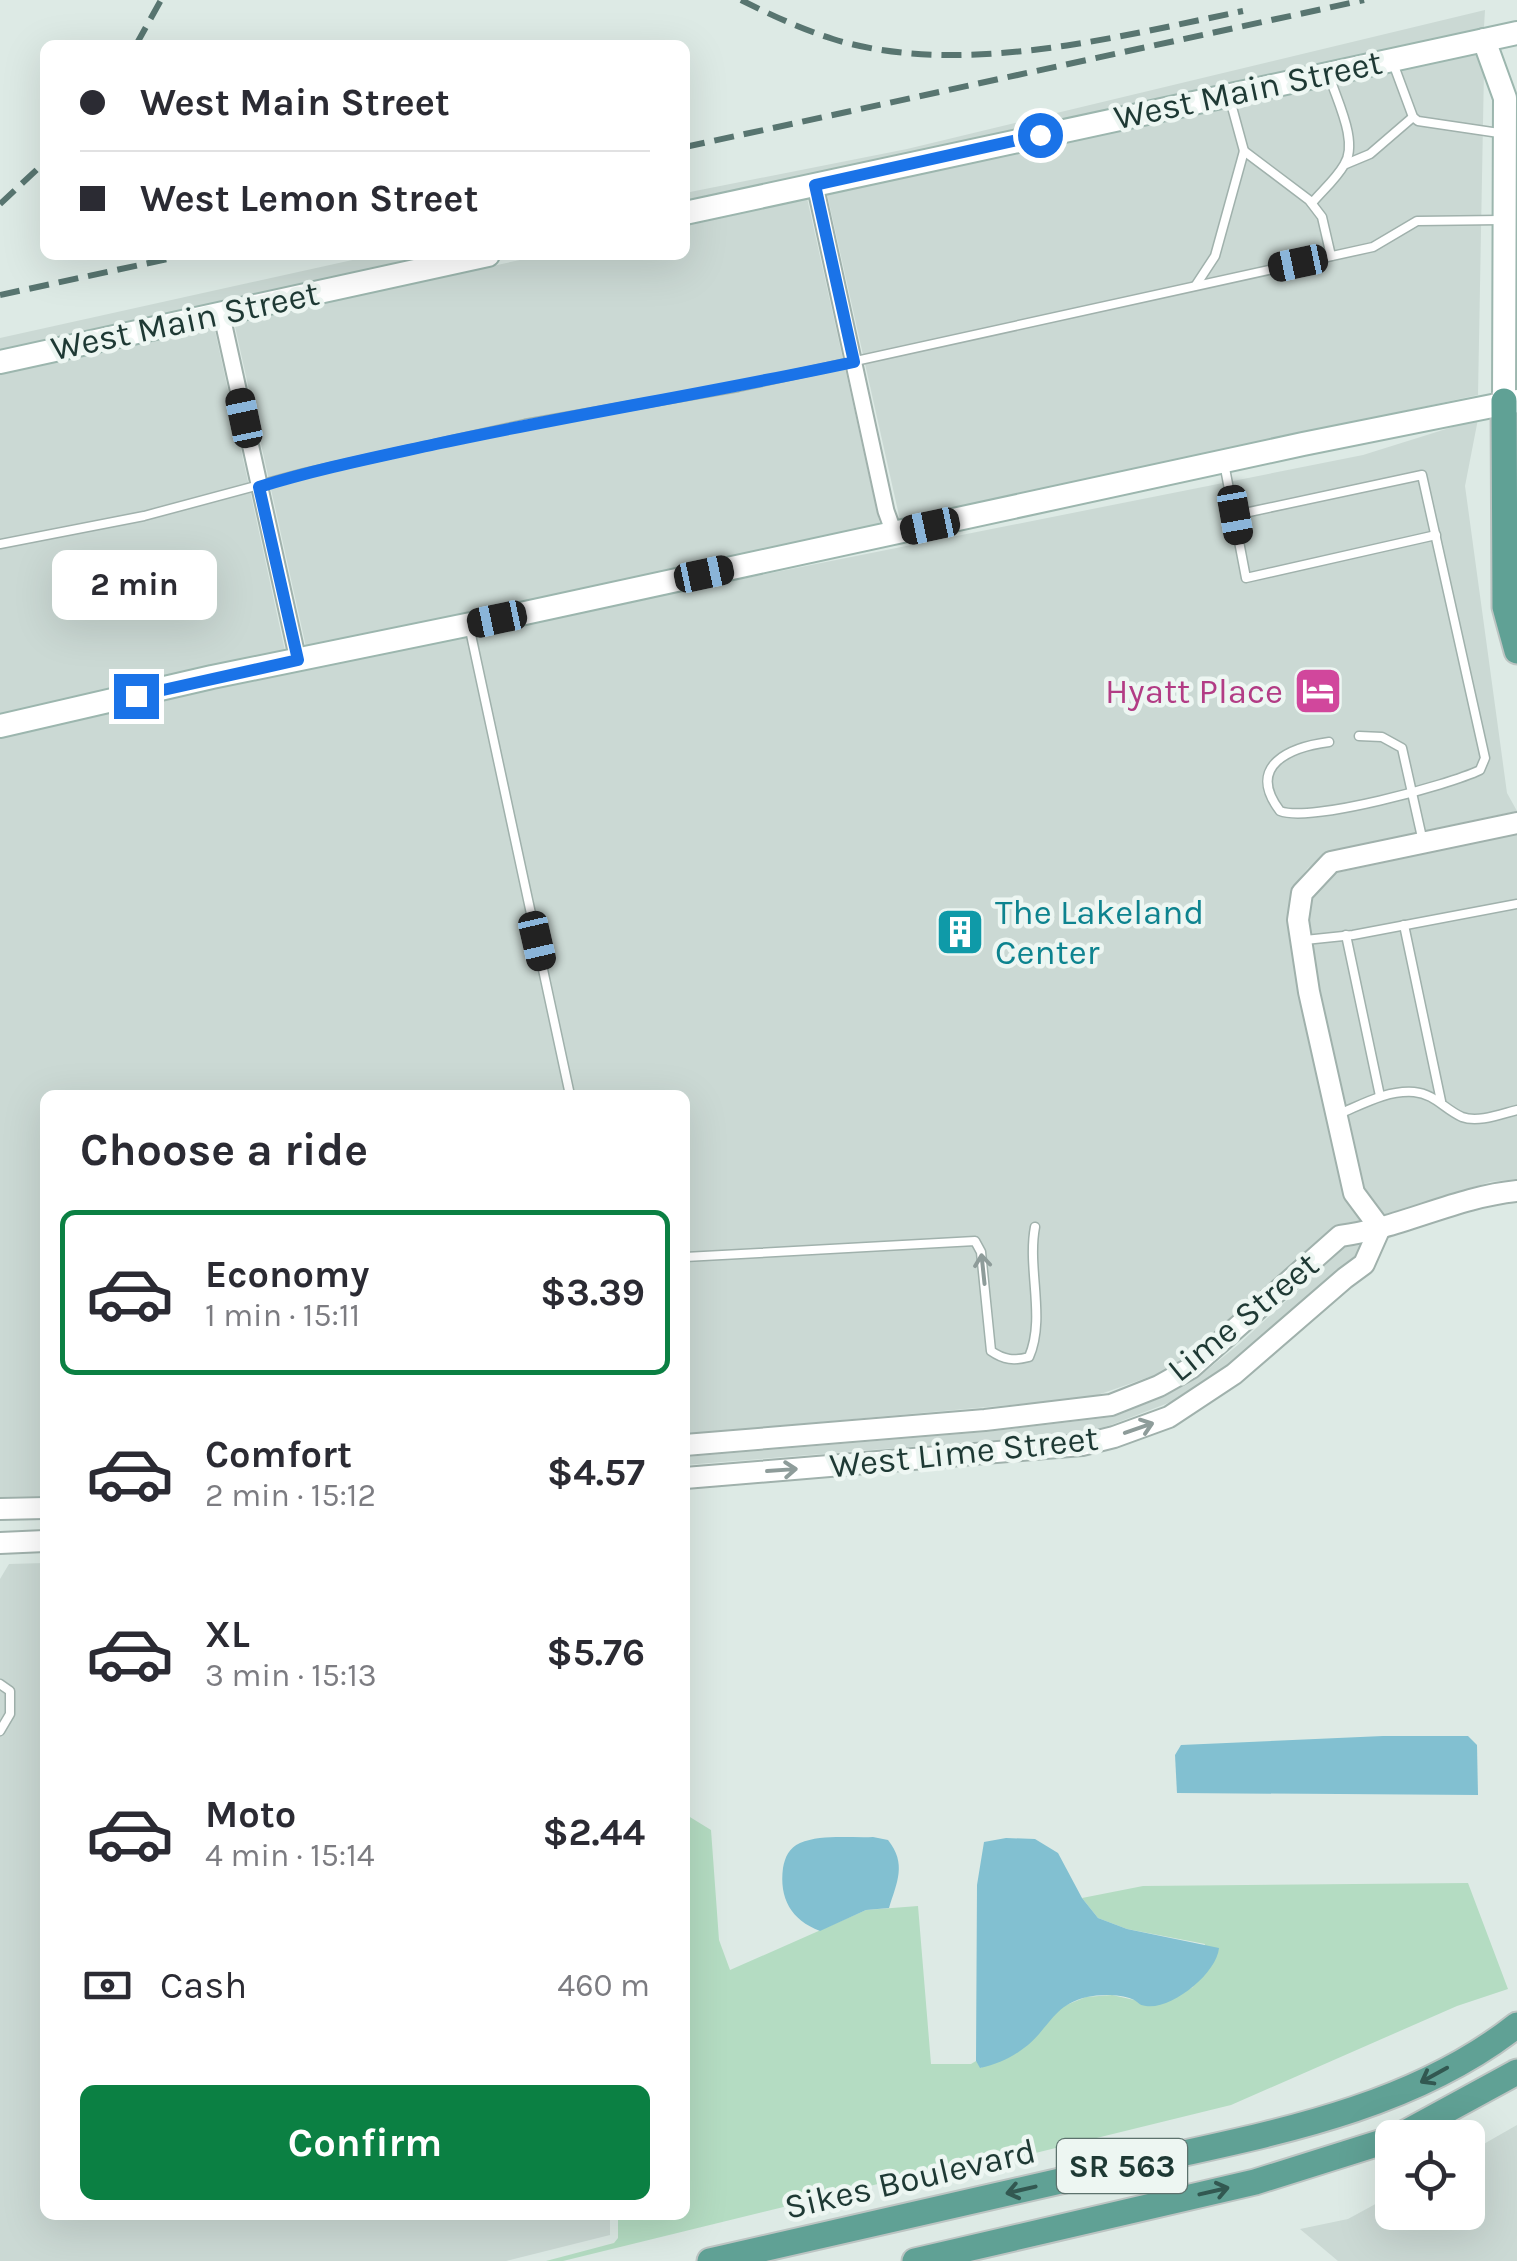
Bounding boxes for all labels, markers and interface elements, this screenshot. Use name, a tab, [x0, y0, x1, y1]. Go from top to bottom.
street label: West Main Street	[1110, 42, 1386, 138]
text: West Main Street	[140, 80, 450, 125]
route start	[1018, 113, 1063, 158]
text: West Lemon Street	[140, 176, 478, 221]
car	[1266, 242, 1330, 284]
street label: West Main Street	[47, 273, 323, 369]
car	[223, 386, 265, 450]
car	[1215, 483, 1255, 547]
car	[898, 505, 962, 547]
callout: 2 min	[54, 551, 218, 621]
car	[672, 553, 736, 595]
text: 2 min	[90, 566, 179, 603]
car	[465, 598, 529, 640]
hotel icon: Hyatt Place	[1292, 665, 1344, 717]
place label: Hyatt Place	[1105, 671, 1283, 712]
route end	[114, 674, 159, 719]
place label: The Lakeland Center	[995, 892, 1204, 973]
building icon: The Lakeland Center	[934, 906, 986, 958]
car	[516, 908, 558, 974]
text: Choose a ride	[80, 1124, 368, 1176]
street label: Lime Street	[1159, 1244, 1327, 1390]
icon: car	[85, 1248, 175, 1338]
text: Economy	[205, 1252, 369, 1297]
one-way arrow	[973, 1253, 992, 1285]
text: $3.39	[540, 1270, 645, 1315]
text: 1 min · 15:11	[205, 1297, 360, 1334]
street label: West Lime Street	[828, 1418, 1100, 1486]
one-way arrow	[1122, 1418, 1153, 1436]
icon: car	[85, 1428, 175, 1518]
text: Comfort	[205, 1432, 352, 1477]
text: $4.57	[547, 1450, 645, 1495]
one-way arrow	[766, 1460, 798, 1479]
text: 2 min · 15:12	[205, 1477, 376, 1514]
icon: car	[85, 1608, 175, 1698]
text: XL	[205, 1612, 250, 1657]
text: $5.76	[547, 1630, 645, 1675]
text: 3 min · 15:13	[205, 1657, 377, 1694]
icon: car	[85, 1788, 175, 1878]
text: Moto	[205, 1792, 296, 1837]
text: $2.44	[542, 1810, 645, 1855]
text: 4 min · 15:14	[205, 1837, 375, 1874]
icon: cash	[80, 1958, 135, 2013]
text: Cash	[160, 1963, 247, 2008]
text: 460 m	[557, 1967, 650, 2004]
one-way arrow	[1420, 2066, 1449, 2086]
button: Confirm	[80, 2085, 650, 2200]
map controls	[1375, 2120, 1485, 2230]
button: locate	[1375, 2120, 1485, 2230]
street label: Sikes Boulevard	[781, 2130, 1039, 2228]
road number: SR 563	[1057, 2139, 1187, 2193]
one-way arrow	[1197, 2181, 1229, 2199]
one-way arrow	[1006, 2182, 1038, 2200]

